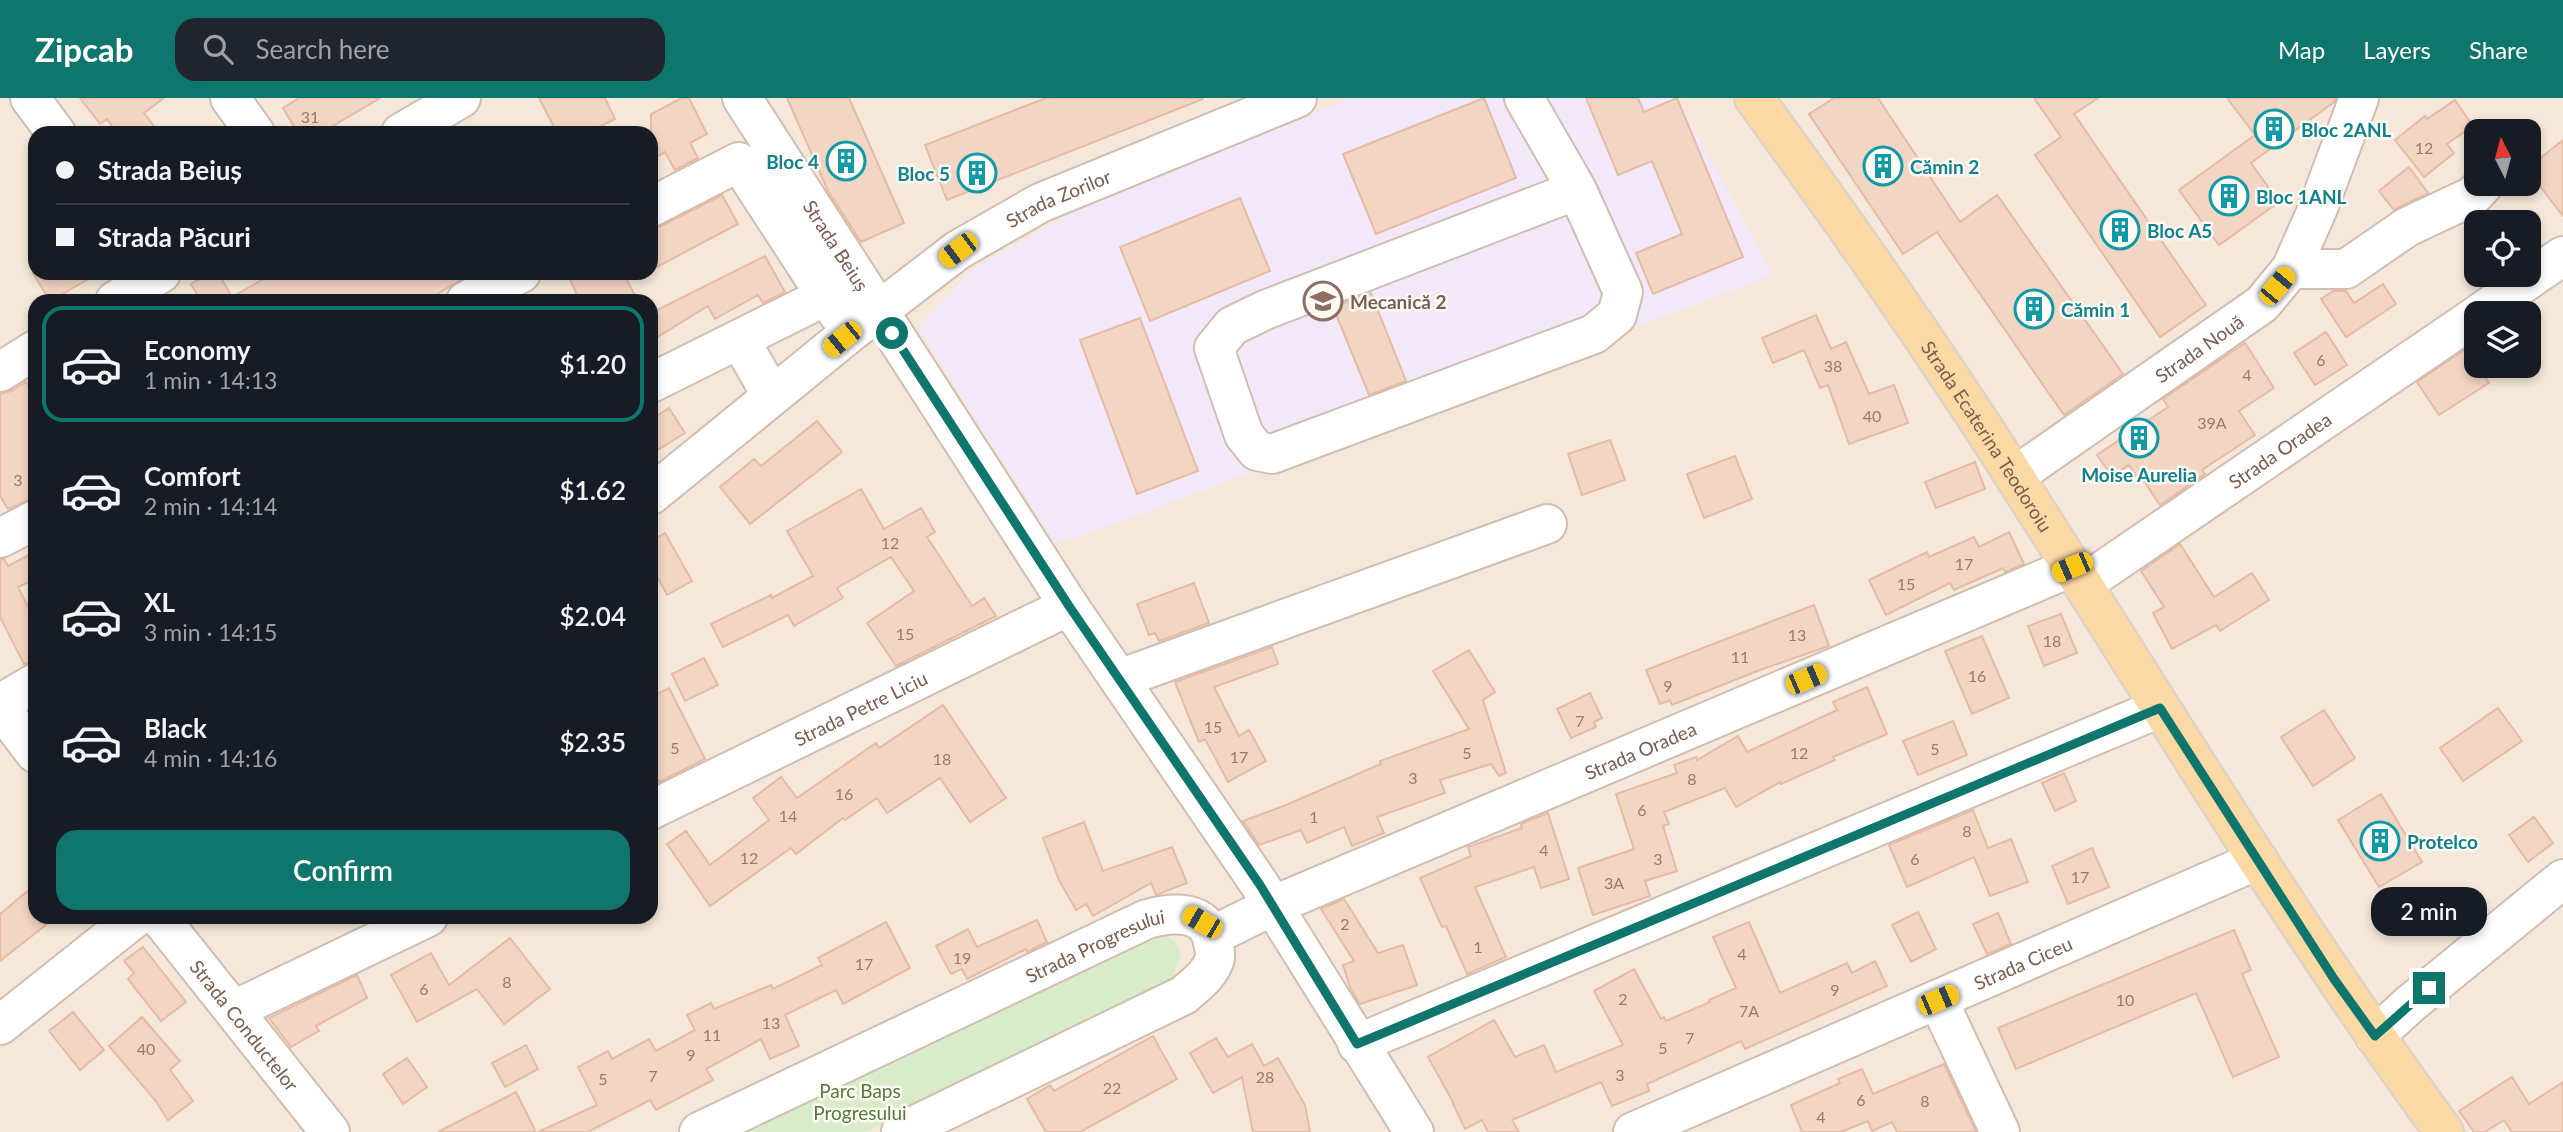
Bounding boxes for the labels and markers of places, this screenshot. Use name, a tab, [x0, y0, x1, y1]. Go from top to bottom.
building icon: Bloc 2ANL	[2253, 108, 2295, 150]
place label: Bloc 2ANL	[2301, 118, 2392, 141]
building icon: Bloc 4	[825, 140, 867, 182]
building icon: Cămin 2	[1862, 145, 1904, 187]
place label: Bloc 4	[766, 150, 819, 173]
building icon: Bloc 5	[956, 152, 998, 194]
place label: Cămin 2	[1910, 155, 1979, 178]
place label: Bloc 5	[897, 162, 950, 185]
building icon: Bloc 1ANL	[2208, 175, 2250, 217]
place label: Bloc 1ANL	[2256, 185, 2347, 208]
building icon: Bloc A5	[2099, 209, 2141, 251]
place label: Bloc A5	[2147, 219, 2212, 242]
school or university icon: Mecanică 2	[1302, 280, 1344, 322]
building icon: Cămin 1	[2013, 288, 2055, 330]
place label: Mecanică 2	[1350, 290, 1447, 313]
place label: Cămin 1	[2061, 298, 2130, 321]
building icon: Moise Aurelia	[2118, 417, 2160, 459]
place label: Moise Aurelia	[2081, 463, 2197, 486]
building icon: Protelco	[2359, 820, 2401, 862]
place label: Protelco	[2407, 830, 2478, 853]

